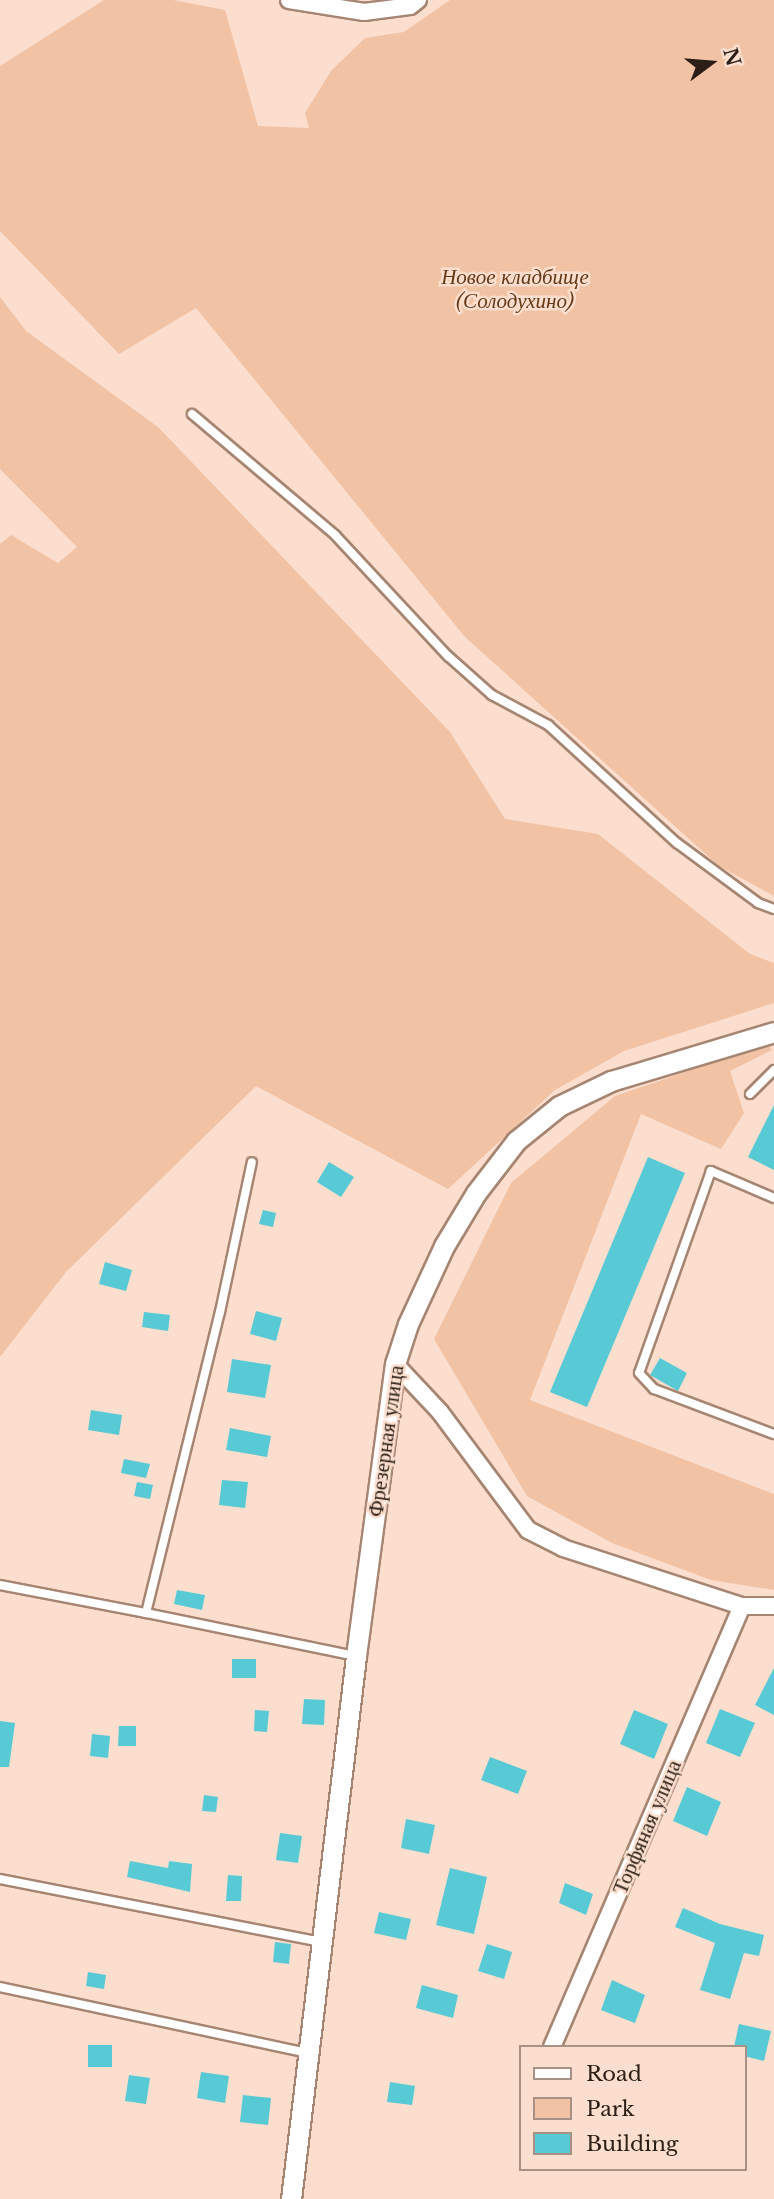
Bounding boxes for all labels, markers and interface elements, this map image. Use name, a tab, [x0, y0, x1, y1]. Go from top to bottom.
north arrow	[676, 28, 746, 98]
text: N	[718, 45, 745, 69]
park label: Новое кладбище (Солодухино)	[441, 264, 589, 314]
street label: Фрезерная улица	[363, 1364, 409, 1518]
street label: Торфяная улица	[607, 1756, 687, 1898]
legend	[518, 2045, 746, 2171]
text: Road	[586, 2061, 642, 2087]
text: Park	[586, 2096, 635, 2122]
text: Building	[586, 2131, 678, 2157]

